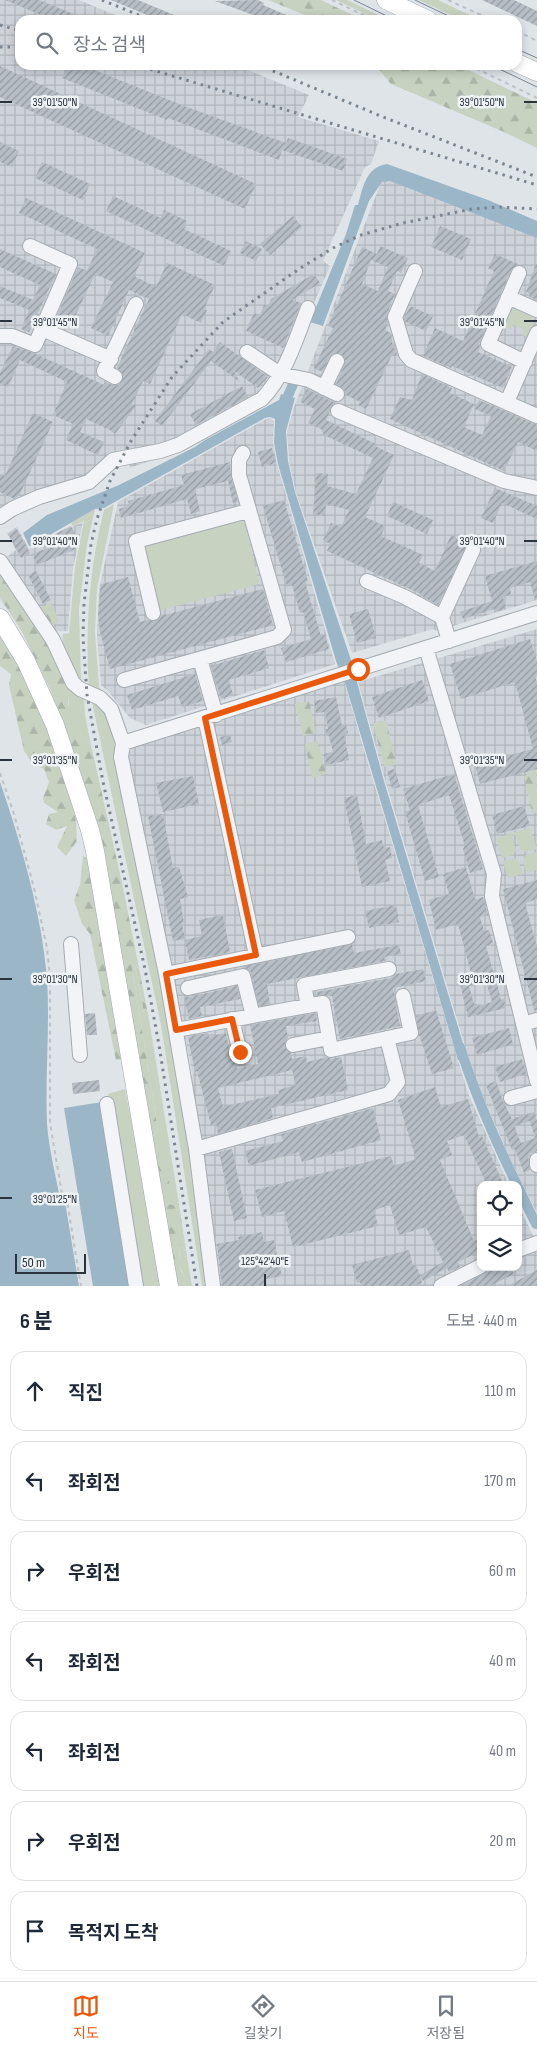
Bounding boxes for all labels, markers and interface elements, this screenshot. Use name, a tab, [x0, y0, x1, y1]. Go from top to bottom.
search box	[15, 15, 522, 70]
icon: search	[33, 29, 61, 57]
text: 장소 검색	[73, 34, 146, 57]
text: 39°01'50"N	[33, 95, 77, 110]
text: 39°01'50"N	[460, 95, 504, 110]
text: 39°01'45"N	[33, 315, 77, 330]
text: 39°01'45"N	[460, 315, 504, 330]
text: 39°01'40"N	[32, 534, 78, 549]
text: 39°01'40"N	[459, 534, 505, 549]
route start	[347, 658, 370, 681]
text: 39°01'35"N	[33, 753, 77, 768]
text: 39°01'35"N	[460, 753, 504, 768]
text: 39°01'30"N	[32, 972, 78, 987]
text: 39°01'30"N	[459, 972, 505, 987]
route end	[229, 1041, 252, 1064]
map controls	[477, 1181, 522, 1271]
button: locate	[477, 1181, 522, 1226]
text: 39°01'25"N	[33, 1192, 77, 1207]
button: layers	[477, 1226, 522, 1271]
scale bar	[15, 1251, 86, 1274]
text: 50 m	[22, 1254, 45, 1271]
text: 125°42'40"E	[241, 1254, 289, 1269]
text: 6 분	[20, 1309, 53, 1334]
text: 도보 · 440 m	[446, 1312, 517, 1331]
icon: ahead	[21, 1377, 49, 1405]
text: 직진	[68, 1382, 103, 1405]
text: 110 m	[485, 1382, 516, 1401]
icon: left	[21, 1467, 49, 1495]
text: 좌회전	[68, 1472, 120, 1495]
text: 170 m	[484, 1472, 516, 1491]
icon: right	[21, 1557, 49, 1585]
text: 우회전	[68, 1562, 120, 1585]
text: 60 m	[489, 1562, 516, 1581]
icon: left	[21, 1647, 49, 1675]
text: 좌회전	[68, 1652, 120, 1675]
text: 40 m	[489, 1652, 516, 1671]
icon: left	[21, 1737, 49, 1765]
text: 좌회전	[68, 1742, 120, 1765]
text: 40 m	[489, 1742, 516, 1761]
icon: right	[21, 1827, 49, 1855]
text: 우회전	[68, 1832, 120, 1855]
text: 20 m	[489, 1832, 516, 1851]
icon: arrive	[21, 1917, 49, 1945]
text: 목적지 도착	[68, 1922, 158, 1945]
tab: 지도	[72, 1992, 100, 2042]
tab: 길찾기	[244, 1992, 283, 2042]
tab: 저장됨	[426, 1992, 465, 2042]

